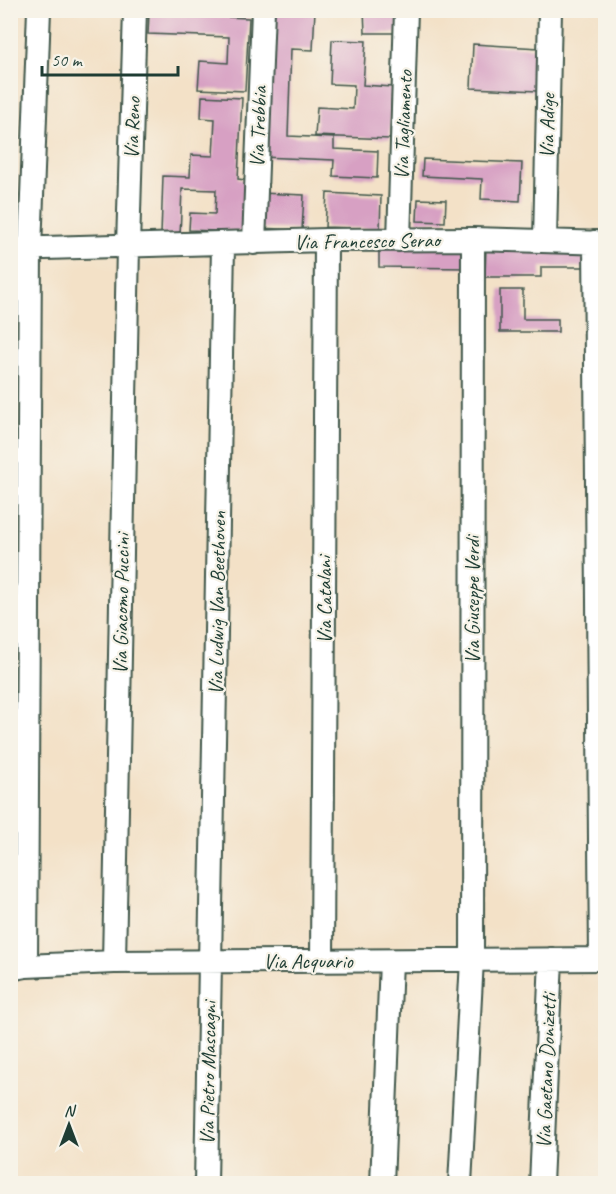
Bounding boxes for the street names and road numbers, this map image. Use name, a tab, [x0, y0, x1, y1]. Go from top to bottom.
street label: Via Tagliamento	[388, 68, 418, 180]
street label: Via Trebbia	[244, 84, 272, 168]
street label: Via Adige	[533, 91, 561, 159]
street label: Via Reno	[118, 95, 146, 159]
street label: Via Francesco Serao	[294, 227, 443, 255]
street label: Via Ludwig Van Beethoven	[202, 510, 232, 695]
street label: Via Giacomo Puccini	[107, 530, 135, 675]
street label: Via Giuseppe Verdi	[459, 533, 485, 664]
street label: Via Catalani	[311, 553, 337, 644]
street label: Via Acquario	[263, 948, 354, 974]
street label: Via Gaetano Donizetti	[530, 990, 562, 1149]
street label: Via Pietro Mascagni	[194, 998, 222, 1145]

